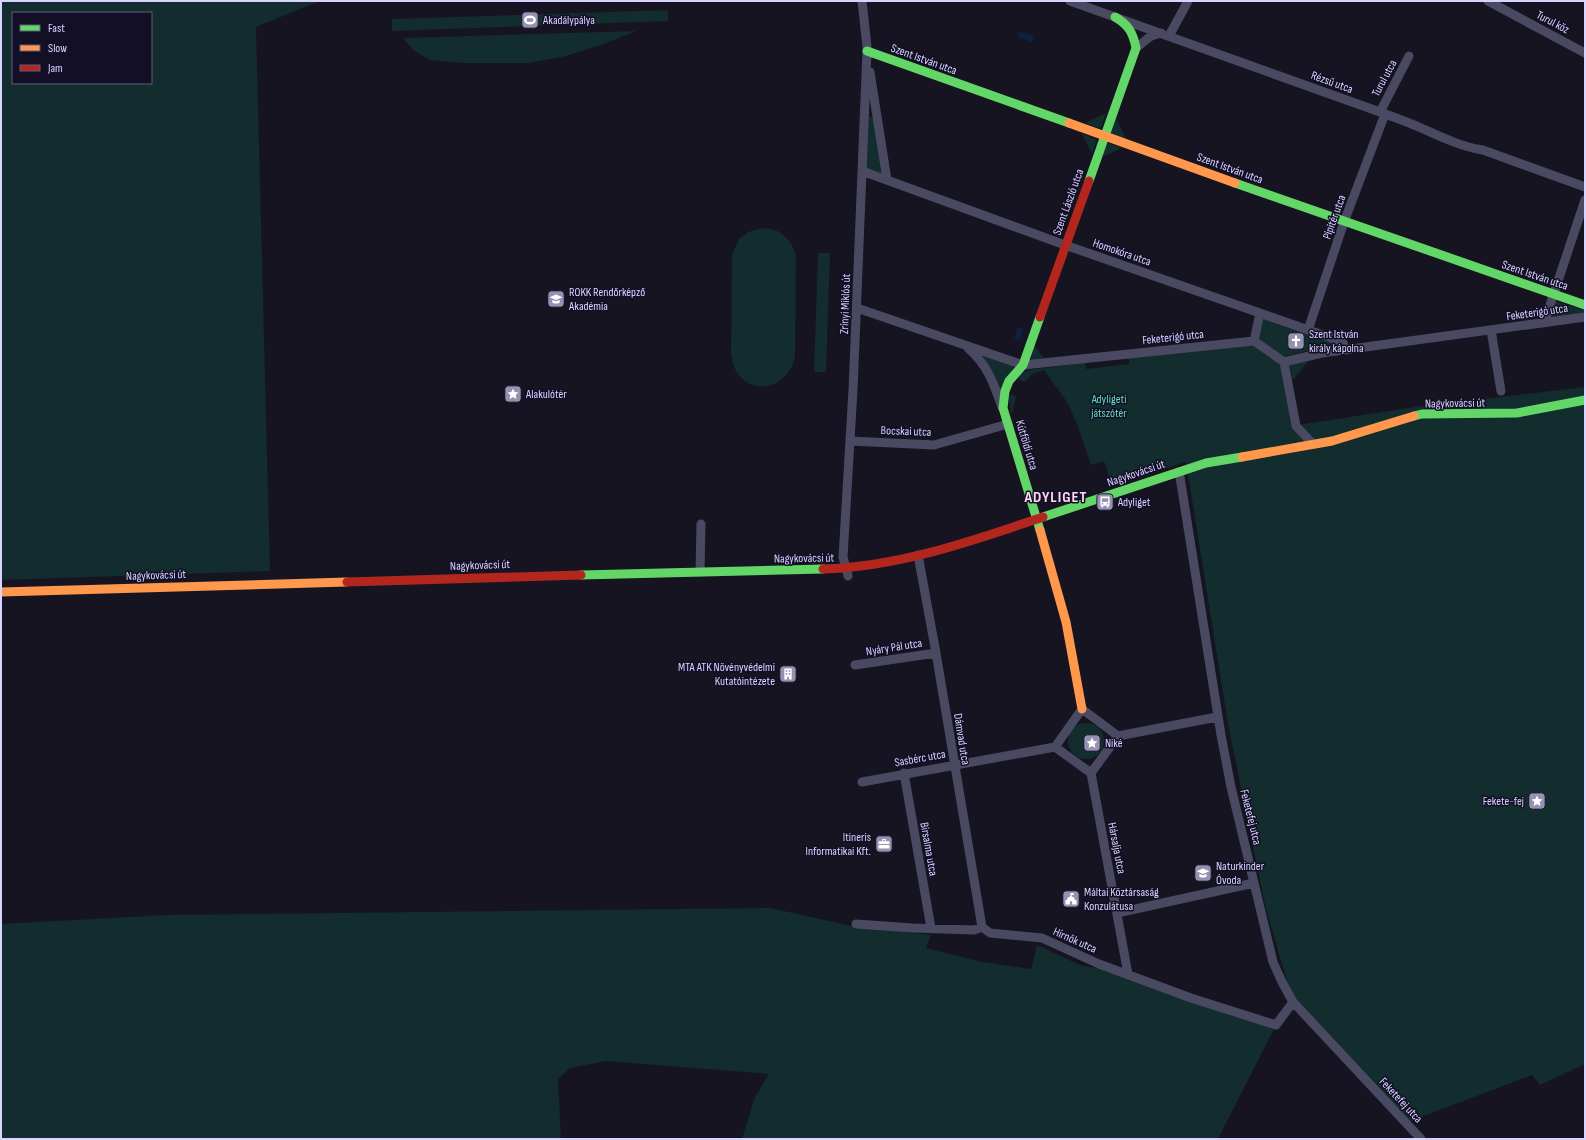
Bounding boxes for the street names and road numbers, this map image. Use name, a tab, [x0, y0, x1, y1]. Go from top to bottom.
street label: Turul köz	[1534, 8, 1572, 38]
street label: Szent István utca	[889, 41, 959, 78]
street label: Turul utca	[1369, 57, 1401, 99]
street label: Rézsű utca	[1309, 68, 1355, 97]
street label: Szent István utca	[1195, 150, 1265, 187]
street label: Szent László utca	[1050, 167, 1088, 237]
street label: Pipitér utca	[1320, 193, 1350, 241]
street label: Homokóra utca	[1091, 235, 1153, 270]
street label: Szent István utca	[1500, 257, 1570, 294]
street label: Zrínyi Miklós út	[837, 273, 854, 334]
street label: Feketerigó utca	[1505, 301, 1569, 324]
street label: Feketerigó utca	[1141, 327, 1205, 348]
street label: Nagykovácsi út	[1425, 395, 1486, 412]
street label: Kútföldi utca	[1012, 418, 1041, 472]
street label: Bocskai utca	[880, 423, 932, 440]
street label: Nagykovácsi út	[1105, 456, 1167, 490]
street label: Nagykovácsi út	[774, 550, 835, 567]
street label: Nagykovácsi út	[450, 557, 511, 574]
street label: Nagykovácsi út	[126, 567, 187, 584]
street label: Nyáry Pál utca	[865, 636, 924, 659]
street label: Dámvad utca	[950, 712, 973, 766]
street label: Sasbérc utca	[893, 747, 947, 770]
street label: Feketefej utca	[1236, 788, 1265, 847]
street label: Birsalma utca	[916, 821, 941, 877]
street label: Hársalja utca	[1104, 821, 1129, 875]
street label: Hírnök utca	[1051, 924, 1099, 957]
street label: Feketefej utca	[1376, 1074, 1426, 1126]

